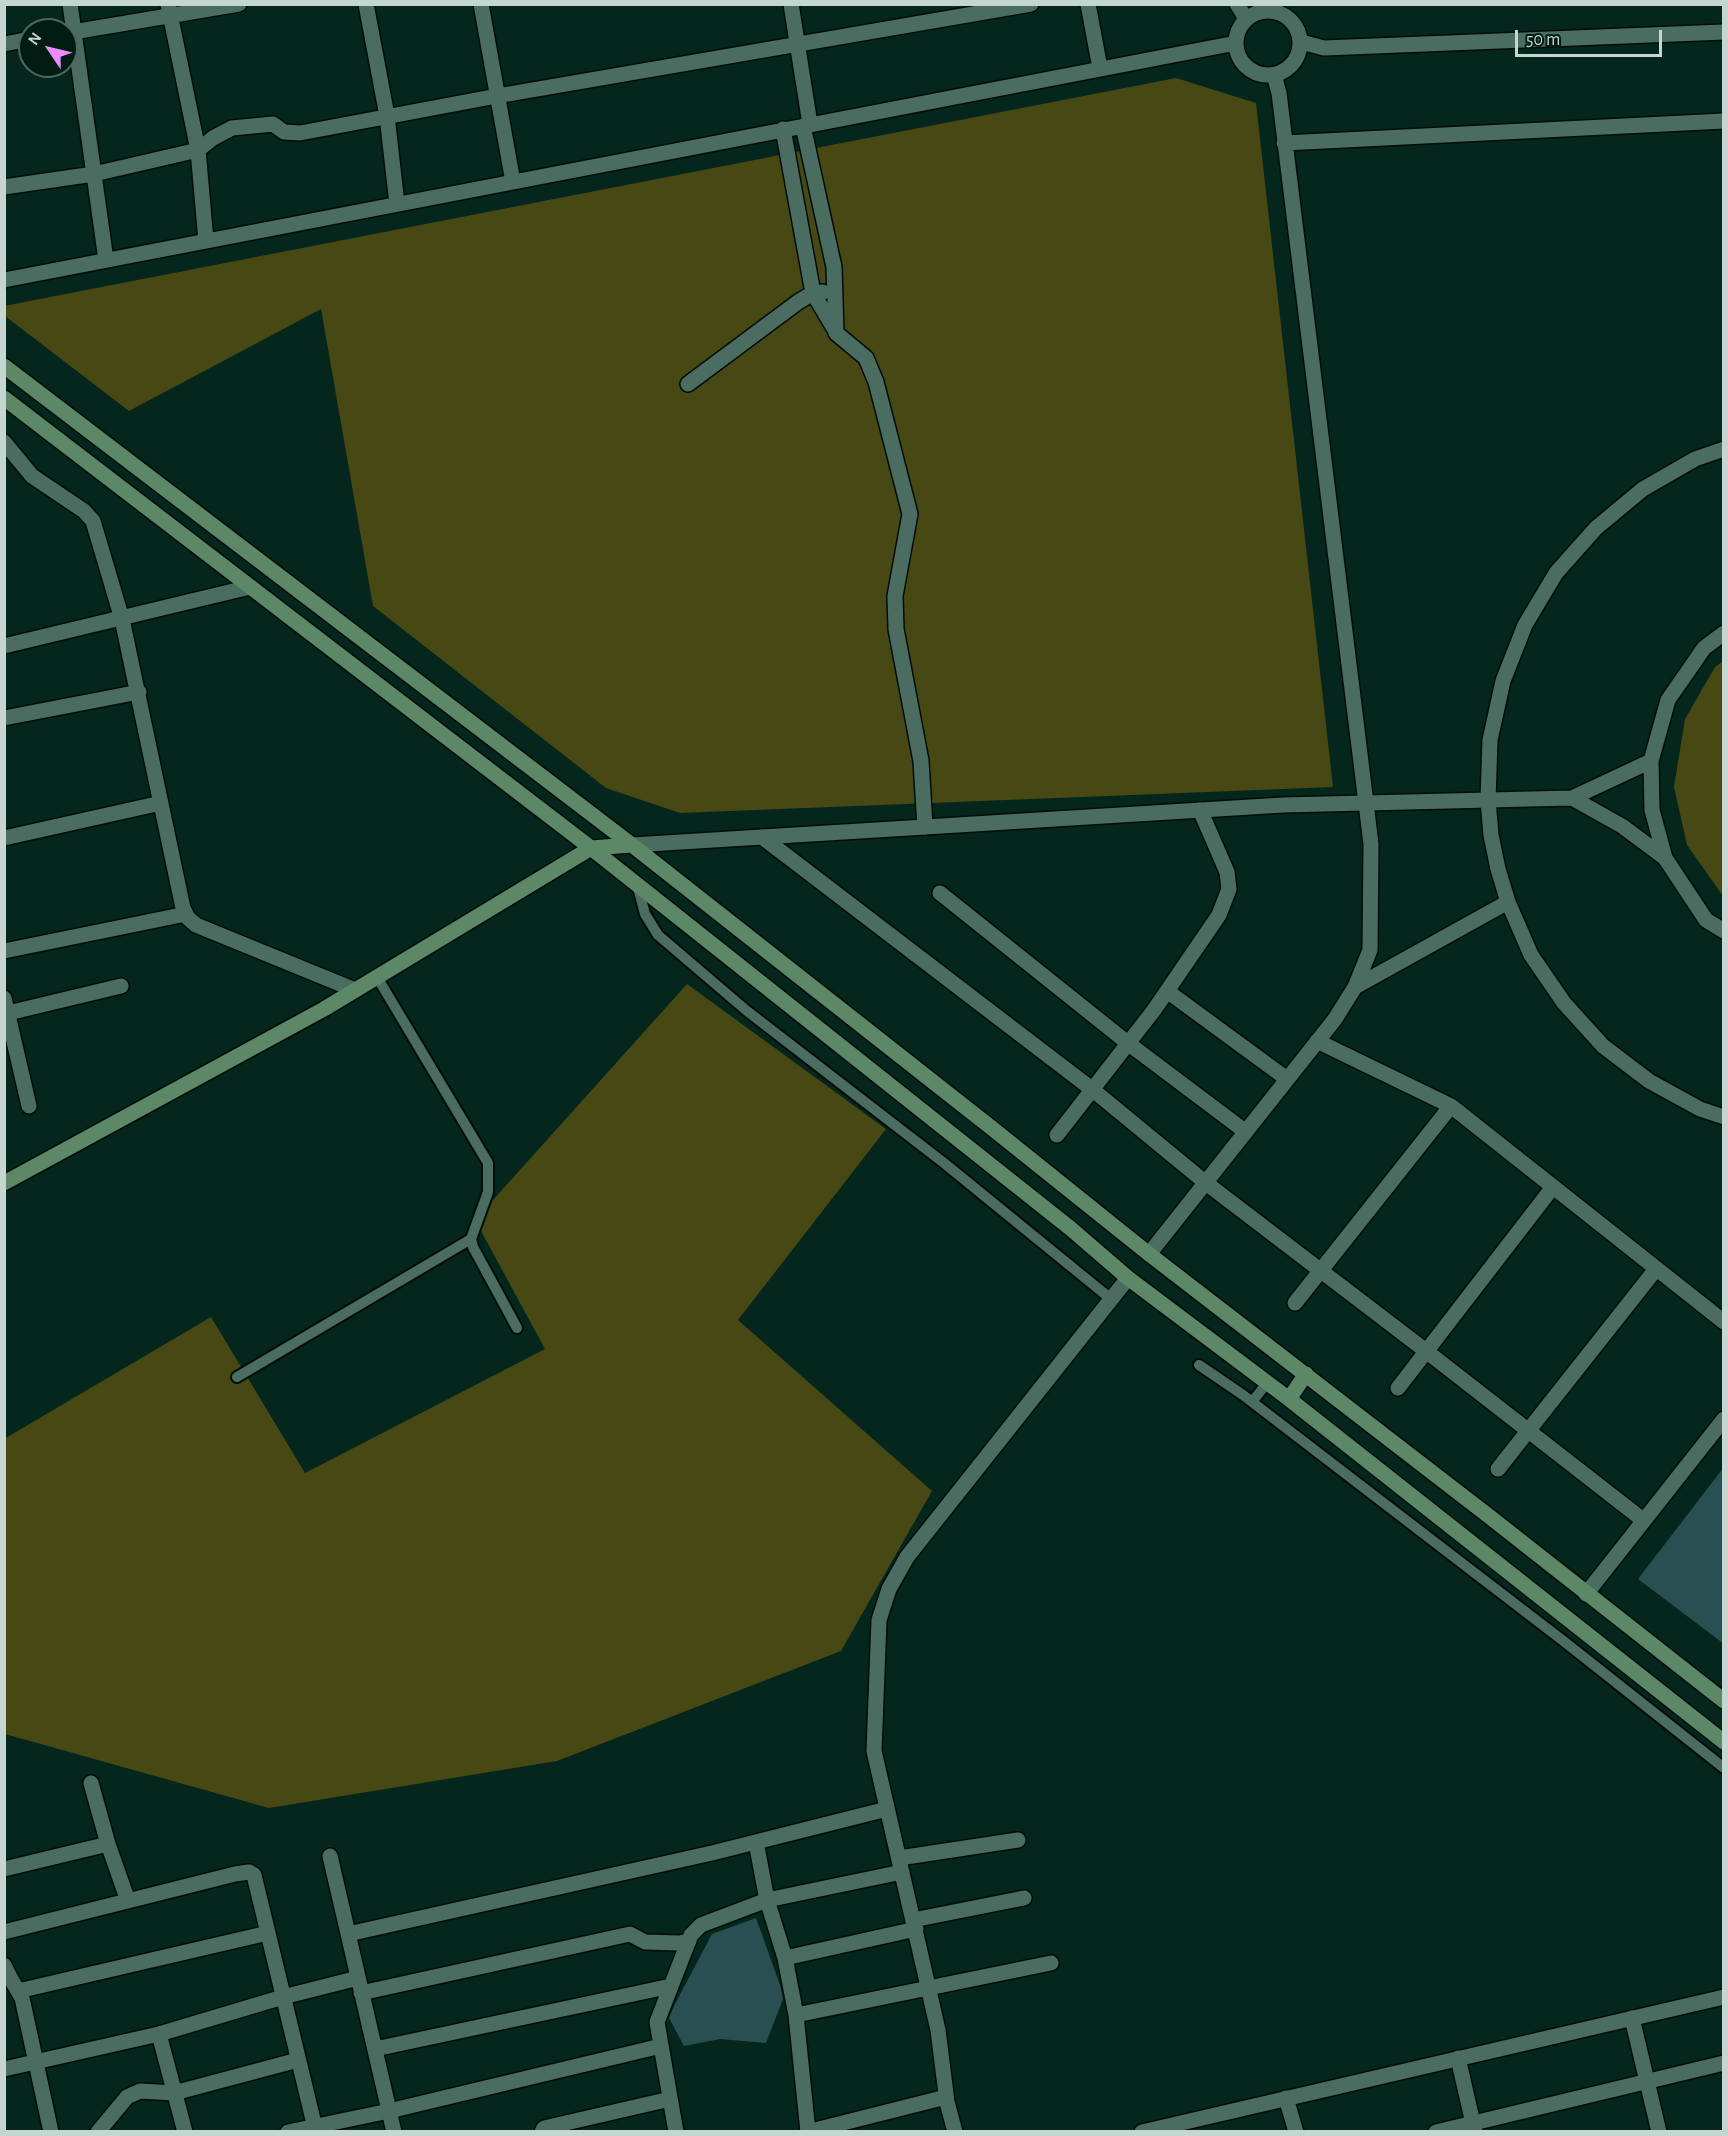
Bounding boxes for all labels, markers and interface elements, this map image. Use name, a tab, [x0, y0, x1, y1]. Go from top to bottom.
north arrow	[18, 18, 78, 78]
scale bar	[1518, 18, 1665, 56]
text: N	[25, 30, 45, 48]
text: 50 m	[1526, 31, 1560, 49]

